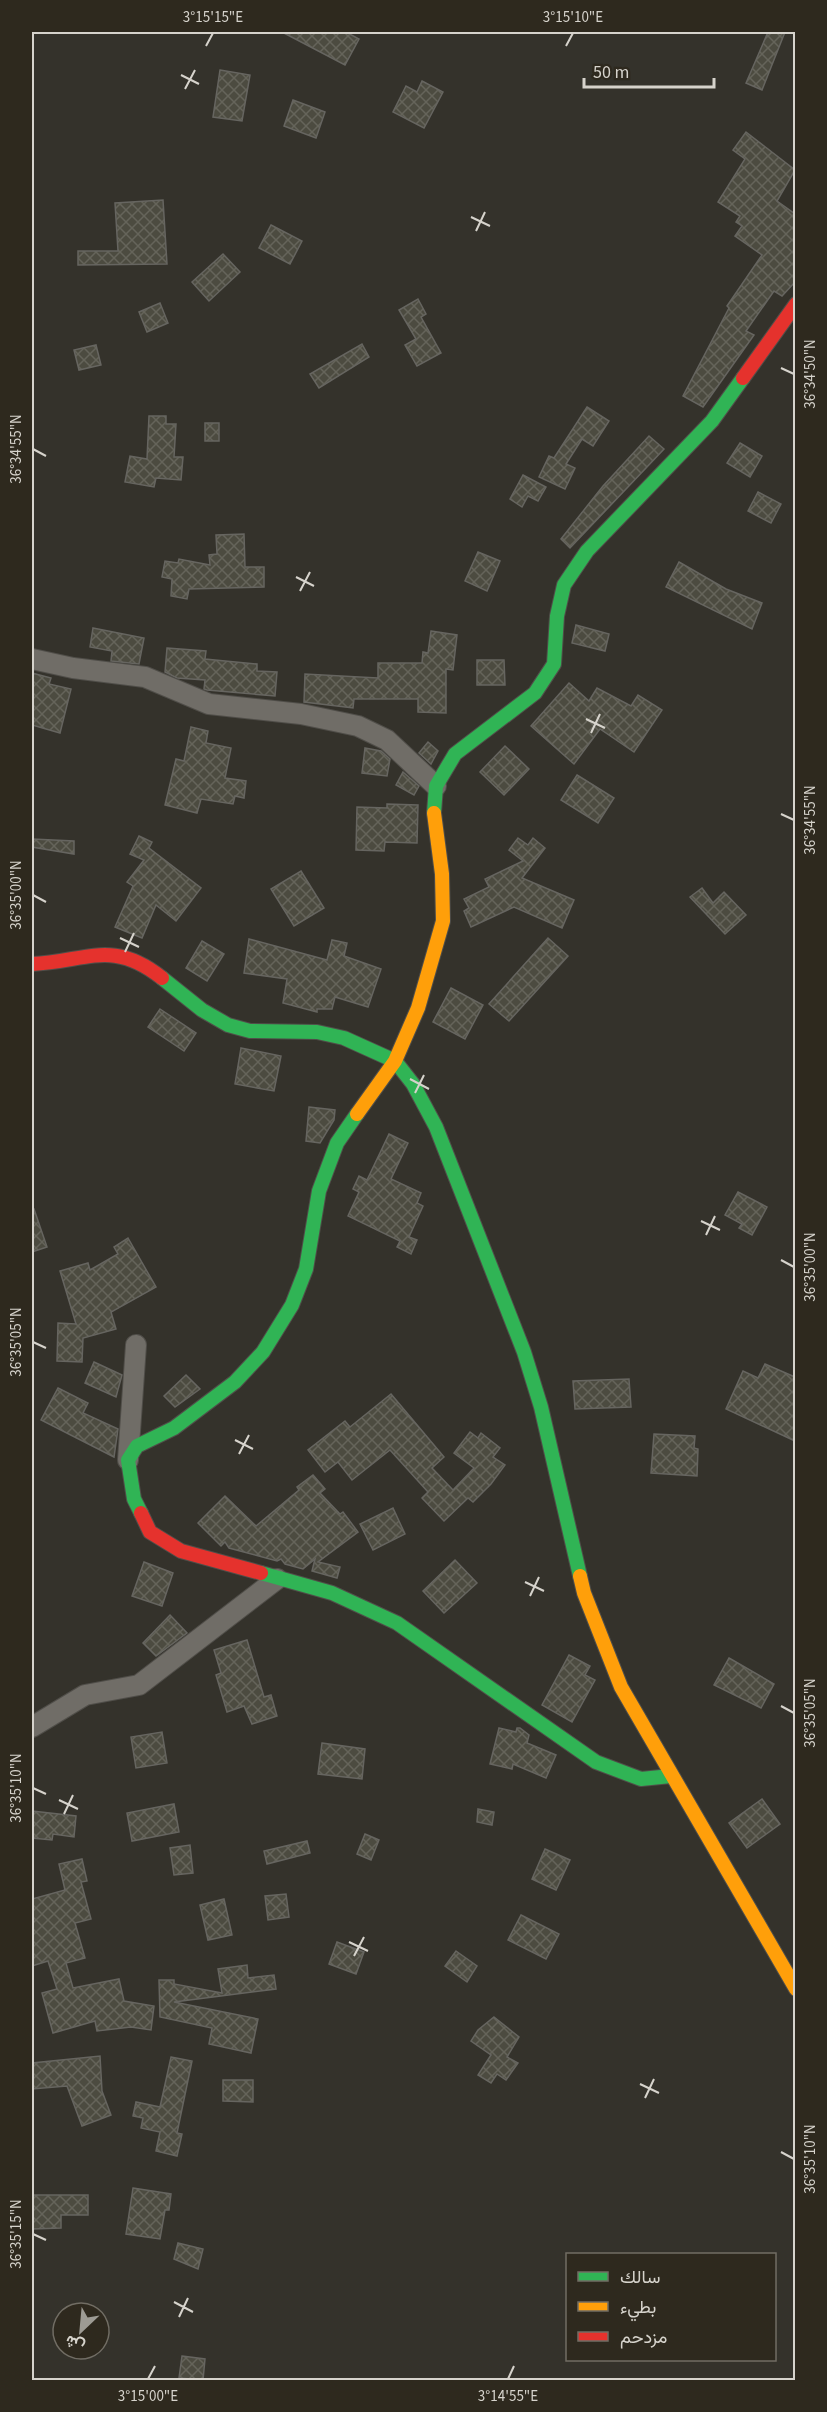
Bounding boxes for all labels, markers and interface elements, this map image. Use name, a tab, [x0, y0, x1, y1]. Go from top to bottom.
text: 3°15'15"E	[183, 7, 243, 28]
text: 3°15'10"E	[543, 7, 603, 28]
scale bar	[584, 51, 714, 89]
text: 50 m	[593, 60, 629, 85]
text: 36°34'50"N	[800, 339, 821, 409]
text: 36°34'55"N	[6, 414, 27, 484]
text: 36°34'55"N	[800, 785, 821, 855]
text: 36°35'00"N	[6, 860, 27, 930]
text: 36°35'00"N	[800, 1232, 821, 1302]
text: 36°35'05"N	[6, 1307, 27, 1377]
text: 36°35'05"N	[800, 1678, 821, 1748]
text: 36°35'10"N	[6, 1753, 27, 1823]
text: 36°35'10"N	[800, 2124, 821, 2194]
text: 36°35'15"N	[6, 2199, 27, 2269]
legend	[566, 2253, 776, 2361]
text: سالك	[620, 2265, 660, 2290]
text: بطيء	[620, 2295, 656, 2322]
north arrow	[51, 2301, 111, 2361]
text: مزدحم	[620, 2325, 667, 2350]
text: ش	[61, 2329, 88, 2358]
text: 3°15'00"E	[118, 2386, 178, 2407]
text: 3°14'55"E	[478, 2386, 538, 2407]

